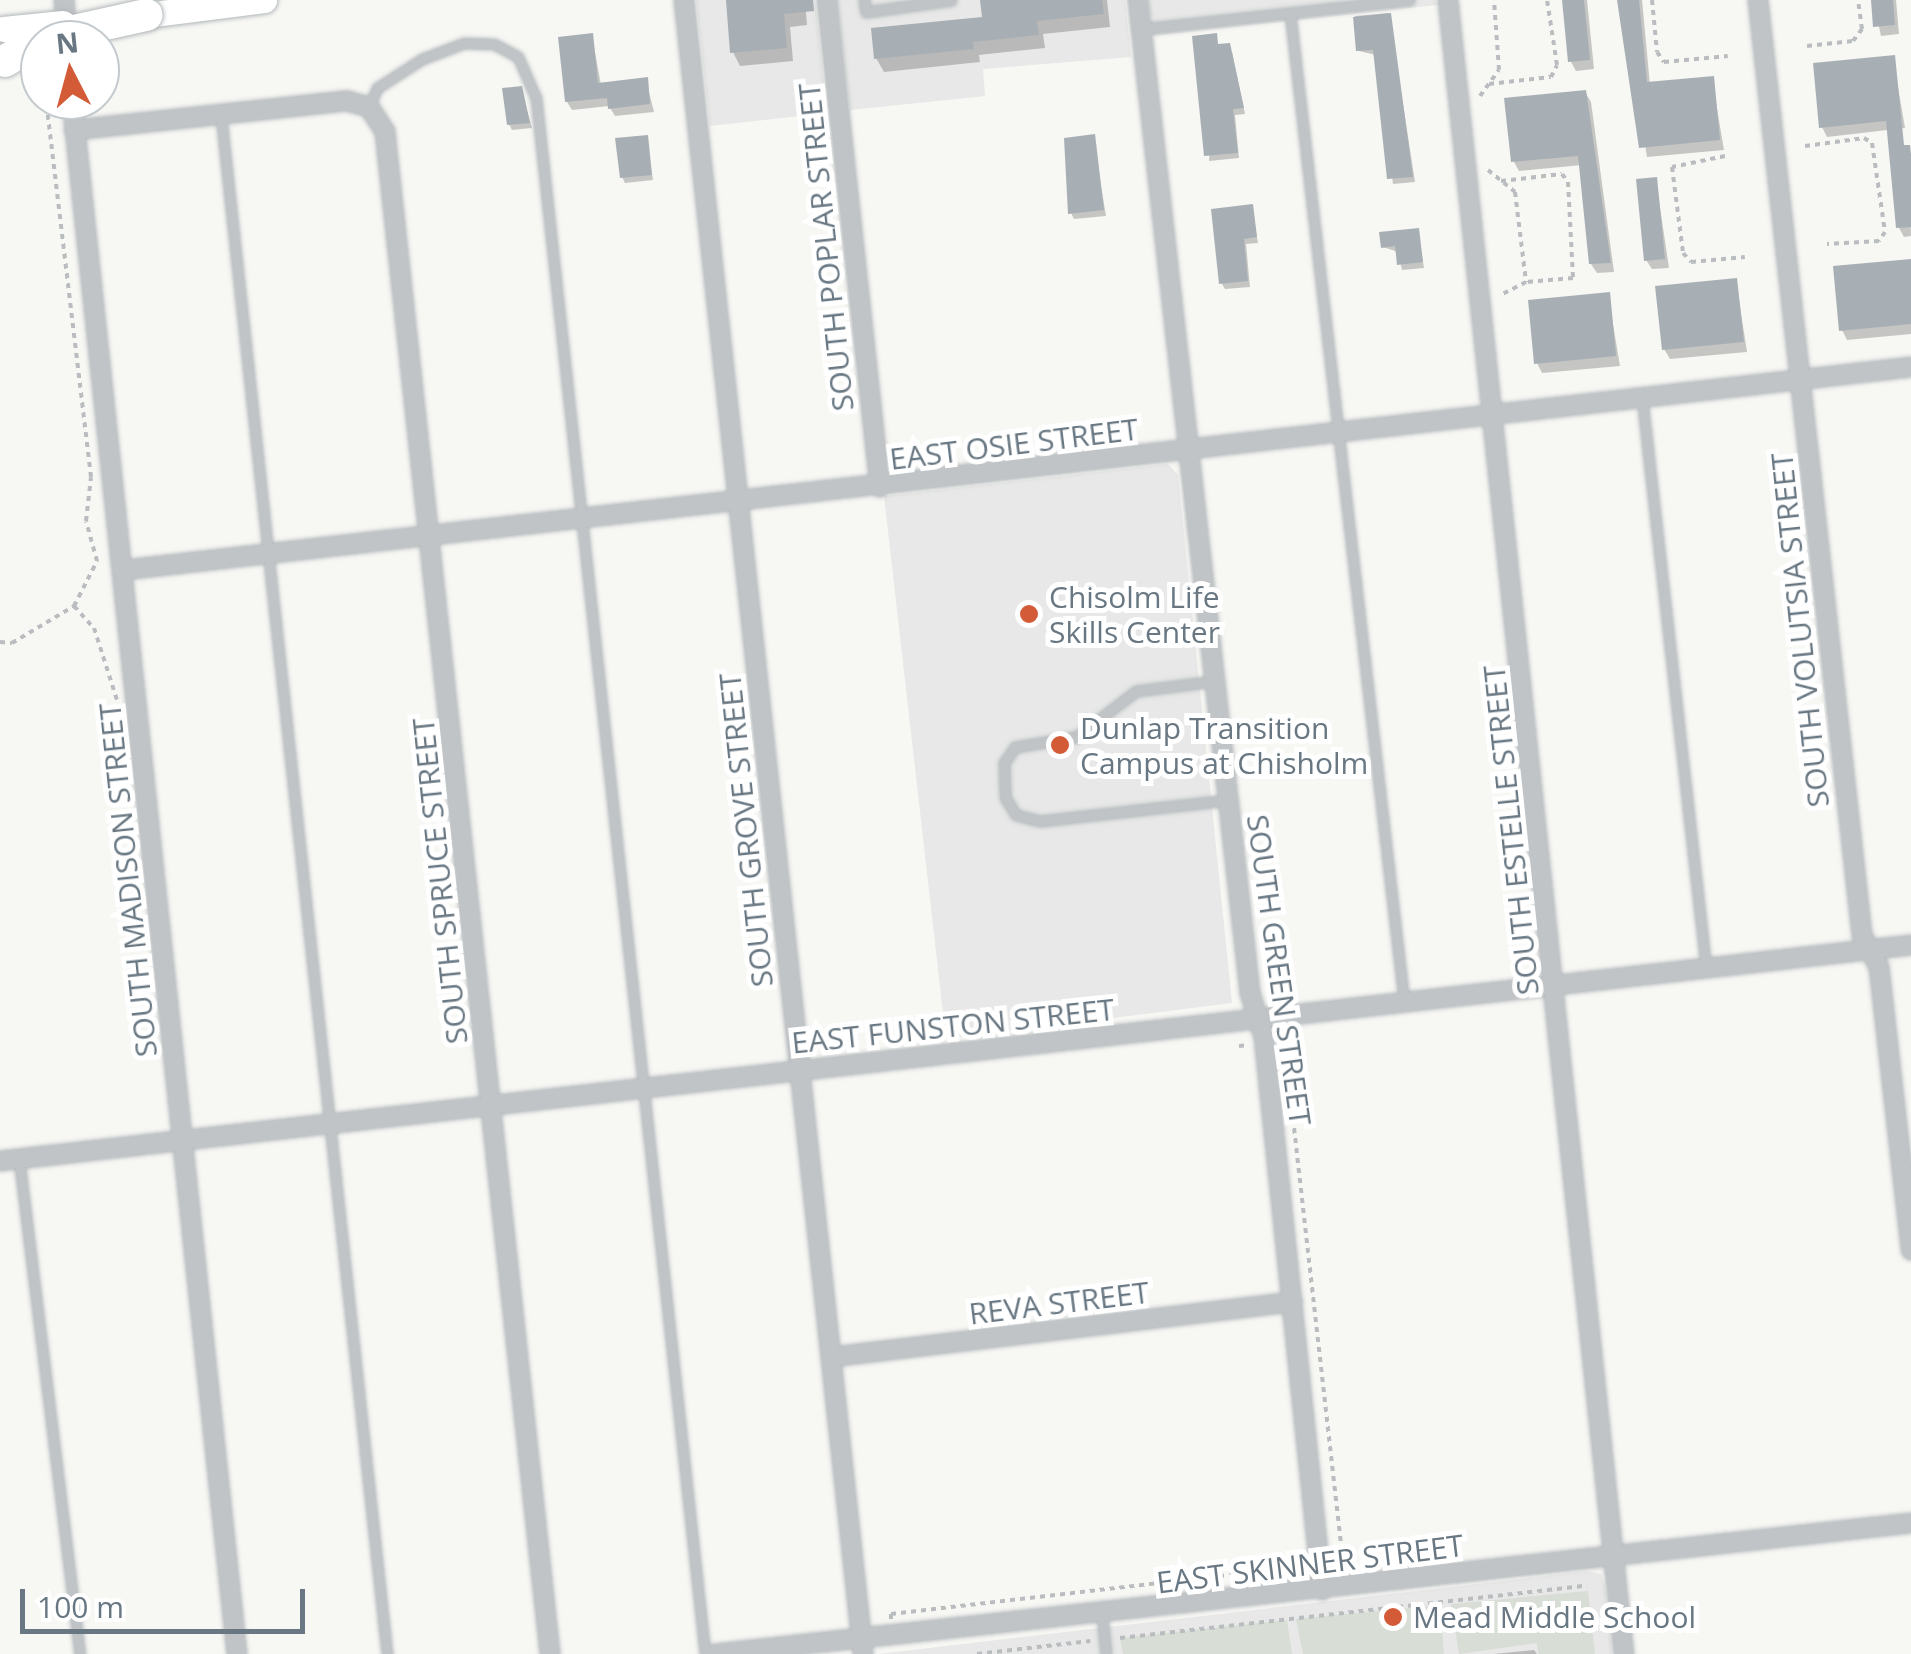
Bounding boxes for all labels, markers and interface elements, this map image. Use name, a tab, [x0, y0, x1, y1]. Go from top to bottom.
north arrow	[20, 20, 120, 120]
text: N	[54, 22, 80, 62]
street label: SOUTH POPLAR STREET	[791, 81, 861, 413]
street label: EAST OSIE STREET	[888, 411, 1140, 477]
street label: SOUTH VOLUTSIA STREET	[1763, 451, 1837, 809]
place label: Chisolm Life Skills Center	[1049, 579, 1220, 650]
marker: Chisolm Life Skills Center	[1018, 603, 1040, 625]
street label: SOUTH ESTELLE STREET	[1476, 663, 1546, 997]
street label: SOUTH GROVE STREET	[712, 671, 780, 989]
street label: SOUTH MADISON STREET	[92, 701, 164, 1059]
place label: Dunlap Transition Campus at Chisholm	[1080, 710, 1368, 780]
street label: SOUTH SPRUCE STREET	[405, 716, 475, 1046]
marker: Dunlap Transition Campus at Chisholm	[1049, 734, 1071, 756]
street label: SOUTH GREEN STREET	[1239, 812, 1319, 1128]
street label: EAST FUNSTON STREET	[790, 991, 1116, 1061]
street label: REVA STREET	[967, 1274, 1151, 1332]
street label: EAST SKINNER STREET	[1154, 1527, 1466, 1601]
scale bar	[25, 1569, 310, 1631]
text: 100 m	[37, 1586, 124, 1627]
place label: Mead Middle School	[1413, 1599, 1696, 1635]
marker: Mead Middle School	[1382, 1606, 1404, 1628]

